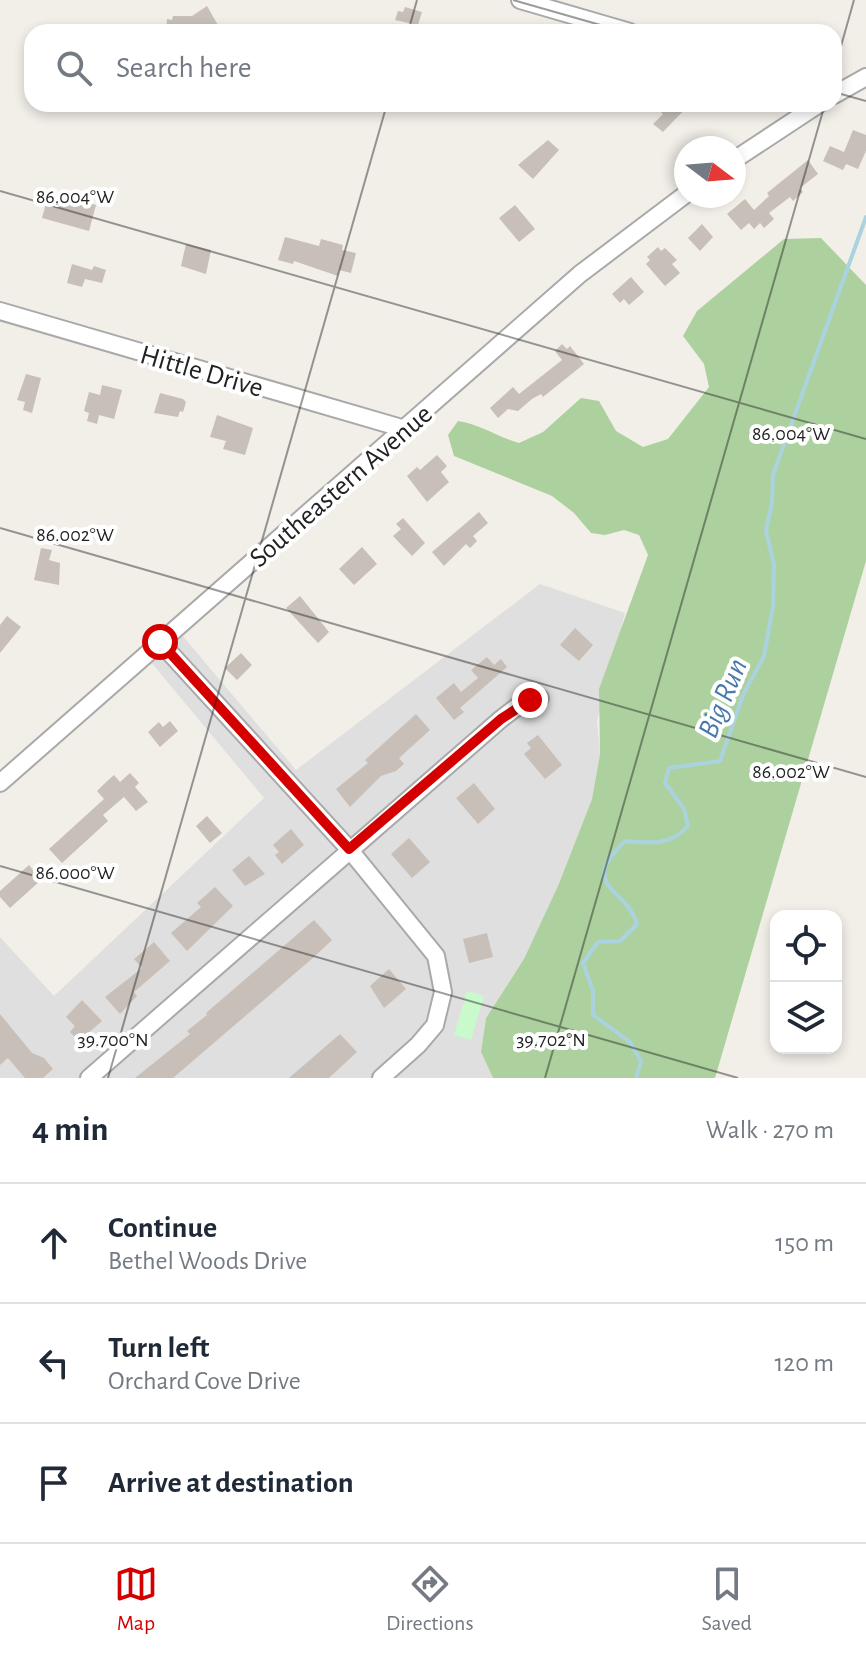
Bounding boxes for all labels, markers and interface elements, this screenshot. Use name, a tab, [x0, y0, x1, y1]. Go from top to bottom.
search box	[24, 24, 842, 112]
icon: search	[52, 46, 96, 90]
text: Search here	[116, 53, 252, 83]
north arrow	[674, 136, 746, 208]
text: 86.004°W	[36, 187, 114, 207]
street label: Hittle Drive	[137, 341, 266, 403]
street label: Southeastern Avenue	[245, 400, 438, 573]
text: 86.004°W	[752, 424, 830, 444]
text: 86.002°W	[36, 525, 114, 545]
route start	[142, 624, 178, 660]
water label: Big Run	[693, 654, 753, 742]
route end	[512, 682, 548, 718]
text: 86.002°W	[752, 762, 830, 782]
text: 86.000°W	[35, 863, 115, 883]
map controls	[770, 910, 842, 1054]
button: locate	[770, 910, 842, 982]
button: layers	[770, 982, 842, 1054]
text: 39.700°N	[77, 1030, 149, 1050]
text: 39.702°N	[516, 1030, 586, 1050]
text: 4 min	[32, 1113, 109, 1147]
text: Walk · 270 m	[706, 1117, 834, 1143]
text: Continue	[108, 1213, 217, 1243]
icon: ahead	[32, 1221, 76, 1265]
text: 150 m	[775, 1230, 834, 1256]
text: Bethel Woods Drive	[108, 1248, 307, 1274]
text: Turn left	[108, 1333, 209, 1363]
icon: left	[32, 1341, 76, 1385]
text: 120 m	[774, 1350, 834, 1376]
text: Orchard Cove Drive	[108, 1368, 301, 1394]
icon: arrive	[32, 1461, 76, 1505]
text: Arrive at destination	[108, 1468, 354, 1498]
tab: Map	[114, 1562, 158, 1636]
tab: Directions	[386, 1562, 474, 1636]
tab: Saved	[702, 1562, 752, 1636]

